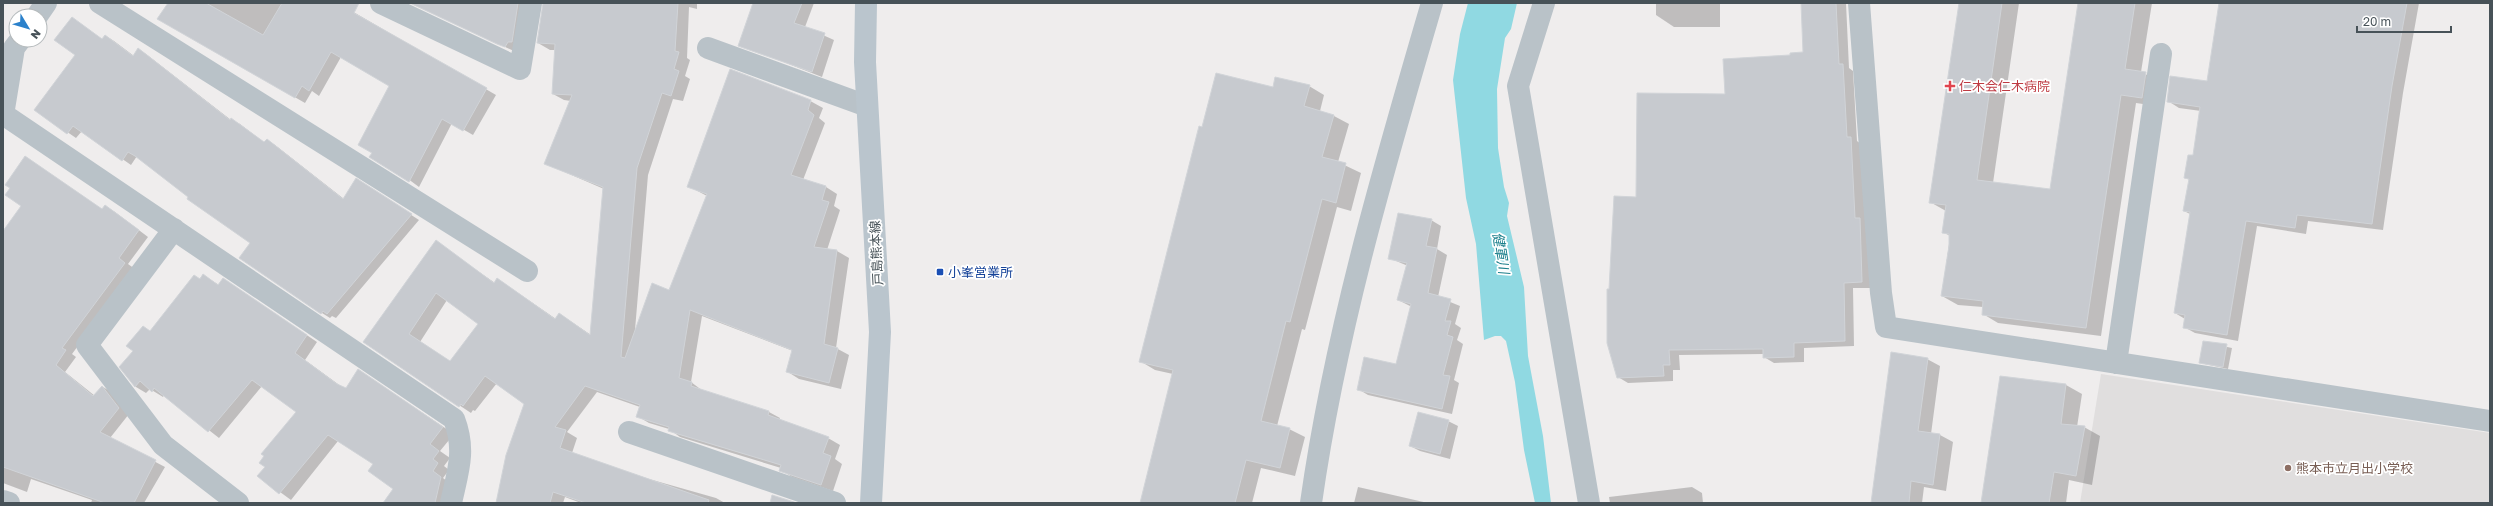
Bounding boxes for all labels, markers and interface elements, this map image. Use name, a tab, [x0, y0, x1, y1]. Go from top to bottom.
north arrow	[8, 8, 48, 48]
scale bar	[2357, 8, 2451, 34]
text: 20 m	[2363, 14, 2391, 29]
text: N	[29, 27, 44, 42]
place label: 仁木会仁木病院	[1959, 78, 2050, 94]
marker: 仁木会仁木病院	[1944, 80, 1956, 92]
street label: 戸島熊本線	[866, 220, 886, 286]
water label: 健軍川	[1490, 231, 1513, 277]
place label: 小峯営業所	[948, 264, 1013, 280]
marker: 小峯営業所	[935, 267, 945, 277]
place label: 熊本市立月出小学校	[2296, 460, 2413, 476]
marker: 熊本市立月出小学校	[2283, 463, 2293, 473]

